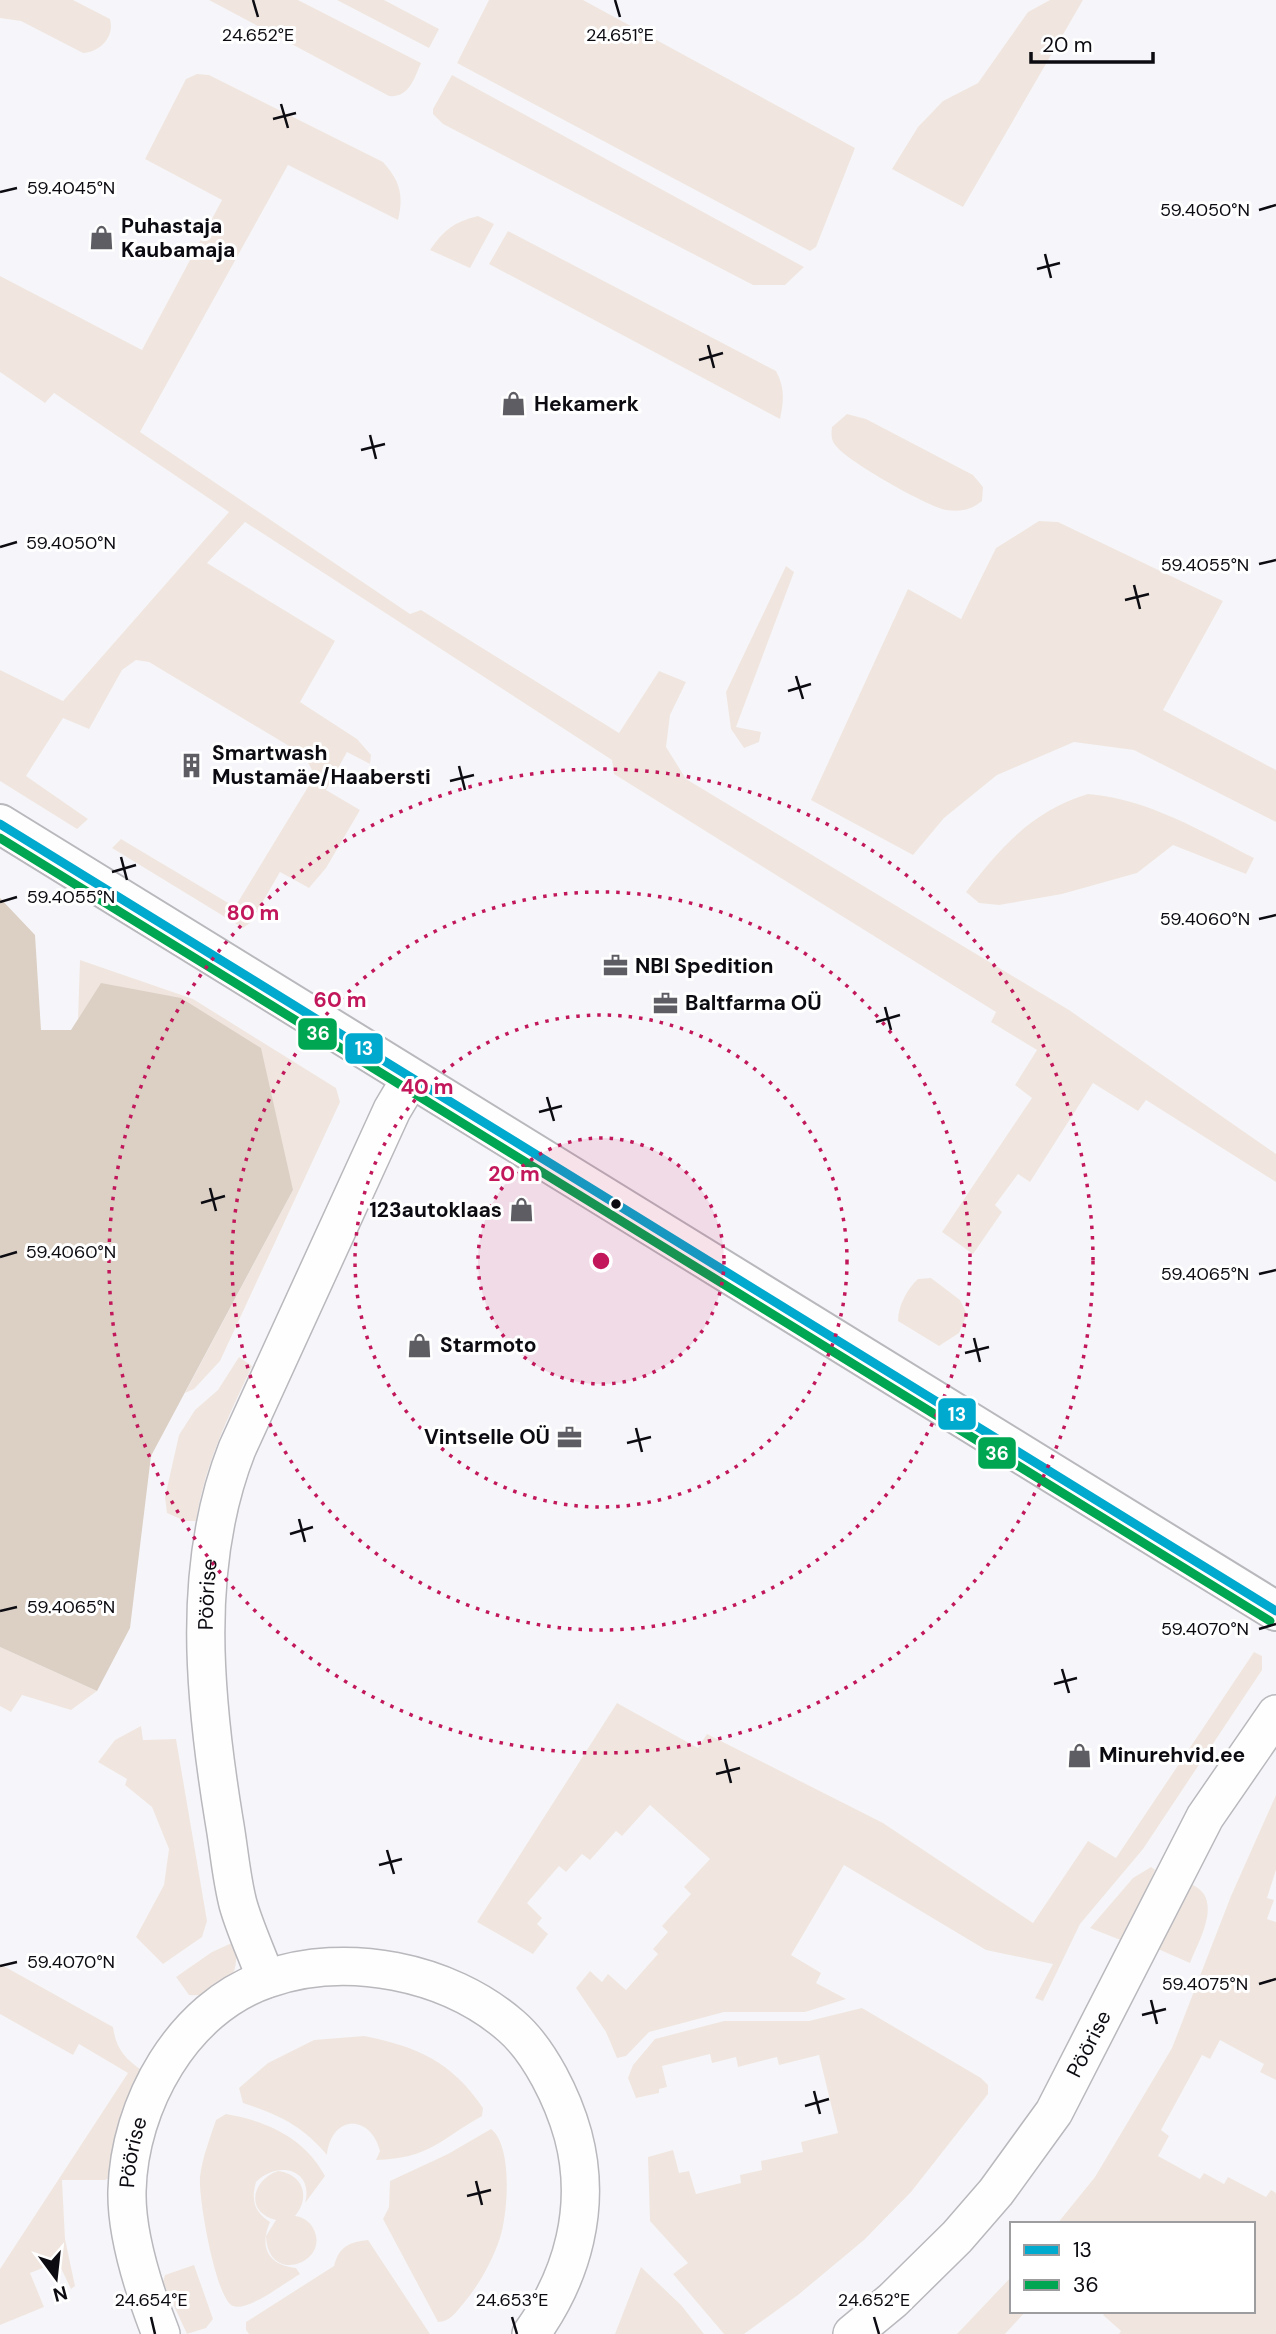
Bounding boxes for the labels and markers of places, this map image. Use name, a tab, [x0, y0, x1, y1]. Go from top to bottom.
place label: Puhastaja Kaubamaja	[121, 212, 235, 264]
shop icon: Puhastaja Kaubamaja	[87, 224, 115, 252]
shop icon: Hekamerk	[500, 390, 528, 418]
place label: Hekamerk	[534, 390, 639, 418]
place label: Smartwash Mustamäe/Haabersti	[212, 739, 431, 791]
building icon: Smartwash Mustamäe/Haabersti	[178, 751, 206, 779]
office icon: NBI Spedition	[601, 952, 629, 980]
place label: NBI Spedition	[635, 952, 774, 980]
office icon: Baltfarma OÜ	[651, 989, 679, 1017]
place label: Baltfarma OÜ	[685, 989, 822, 1017]
place label: 123autoklaas	[369, 1196, 502, 1224]
shop icon: 123autoklaas	[508, 1196, 536, 1224]
unlabelled marker	[609, 1197, 623, 1211]
centre of rings	[589, 1249, 613, 1273]
shop icon: Starmoto	[406, 1331, 434, 1359]
place label: Starmoto	[440, 1331, 536, 1359]
place label: Vintselle OÜ	[424, 1423, 550, 1451]
office icon: Vintselle OÜ	[556, 1423, 584, 1451]
shop icon: Minurehvid.ee	[1065, 1741, 1093, 1769]
place label: Minurehvid.ee	[1099, 1741, 1245, 1769]

